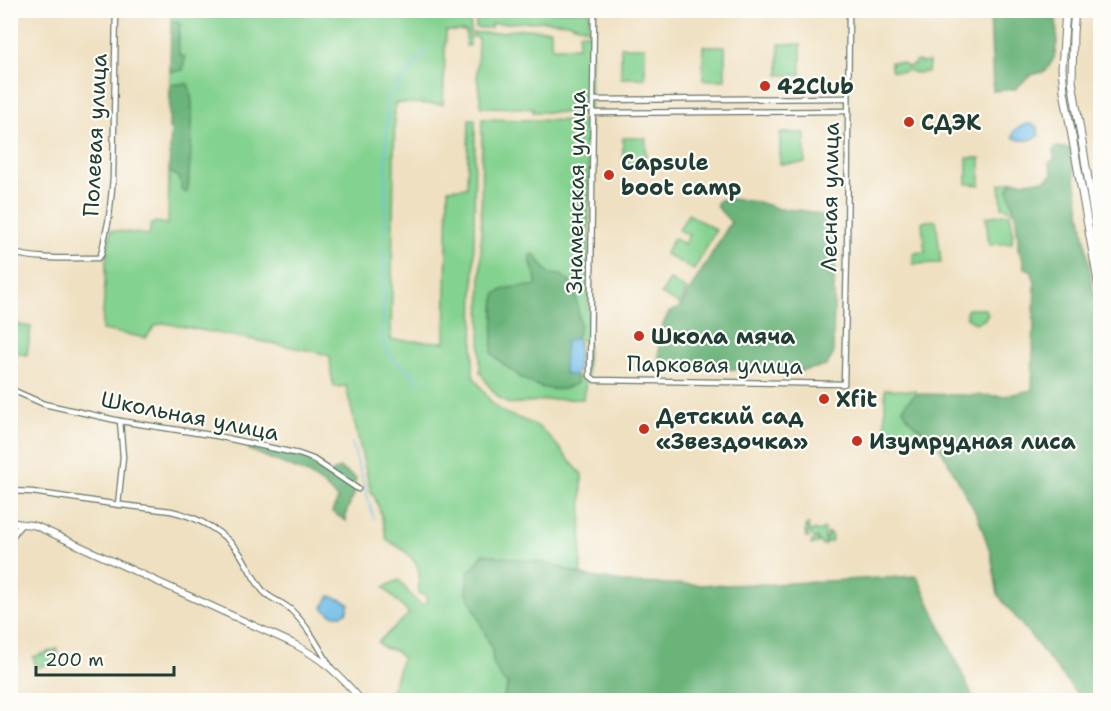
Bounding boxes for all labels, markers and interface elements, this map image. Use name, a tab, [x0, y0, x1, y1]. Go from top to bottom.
street label: Полевая улица	[76, 52, 114, 217]
place label: 42Club	[777, 72, 854, 101]
marker: 42Club	[758, 79, 772, 93]
street label: Знаменская улица	[560, 90, 592, 294]
place label: СДЭК	[921, 108, 981, 137]
marker: СДЭК	[902, 115, 916, 129]
street label: Лесная улица	[814, 122, 846, 272]
place label: Capsule boot camp	[621, 148, 741, 202]
marker: Capsule boot camp	[602, 168, 616, 182]
place label: Школа мяча	[651, 322, 795, 351]
marker: Школа мяча	[632, 329, 646, 343]
street label: Парковая улица	[627, 349, 804, 381]
street label: Школьная улица	[98, 384, 282, 448]
place label: Xfit	[836, 385, 877, 414]
marker: Xfit	[817, 392, 831, 406]
place label: Детский сад «Звездочка»	[656, 402, 808, 456]
marker: Детский сад «Звездочка»	[637, 422, 651, 436]
place label: Изумрудная лиса	[869, 427, 1076, 456]
marker: Изумрудная лиса	[850, 434, 864, 448]
scale bar	[36, 639, 174, 677]
text: 200 m	[45, 648, 104, 672]

